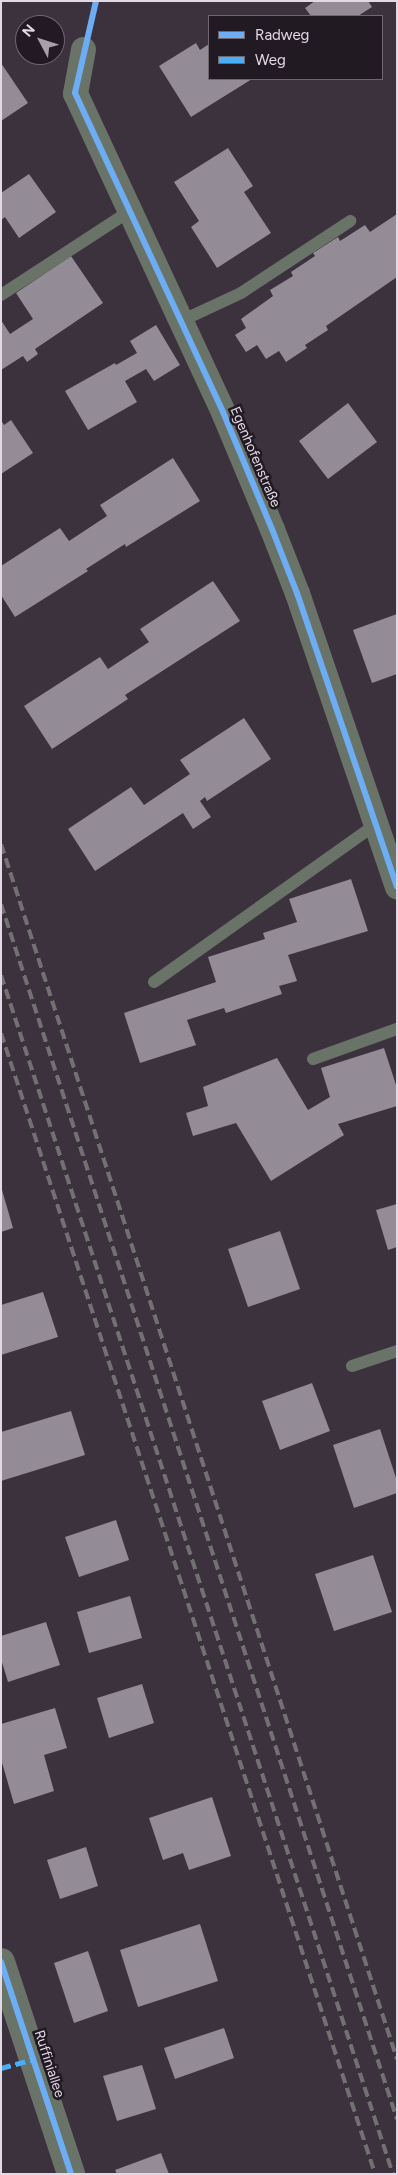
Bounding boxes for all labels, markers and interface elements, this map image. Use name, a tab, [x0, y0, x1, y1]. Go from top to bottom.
north arrow	[15, 15, 65, 65]
legend	[208, 15, 383, 80]
text: N	[19, 21, 39, 40]
text: Radweg	[255, 26, 309, 44]
text: Weg	[255, 51, 286, 69]
street label: Egenhofenstraße	[226, 404, 284, 510]
street label: Ruffiniallee	[30, 2028, 68, 2100]

